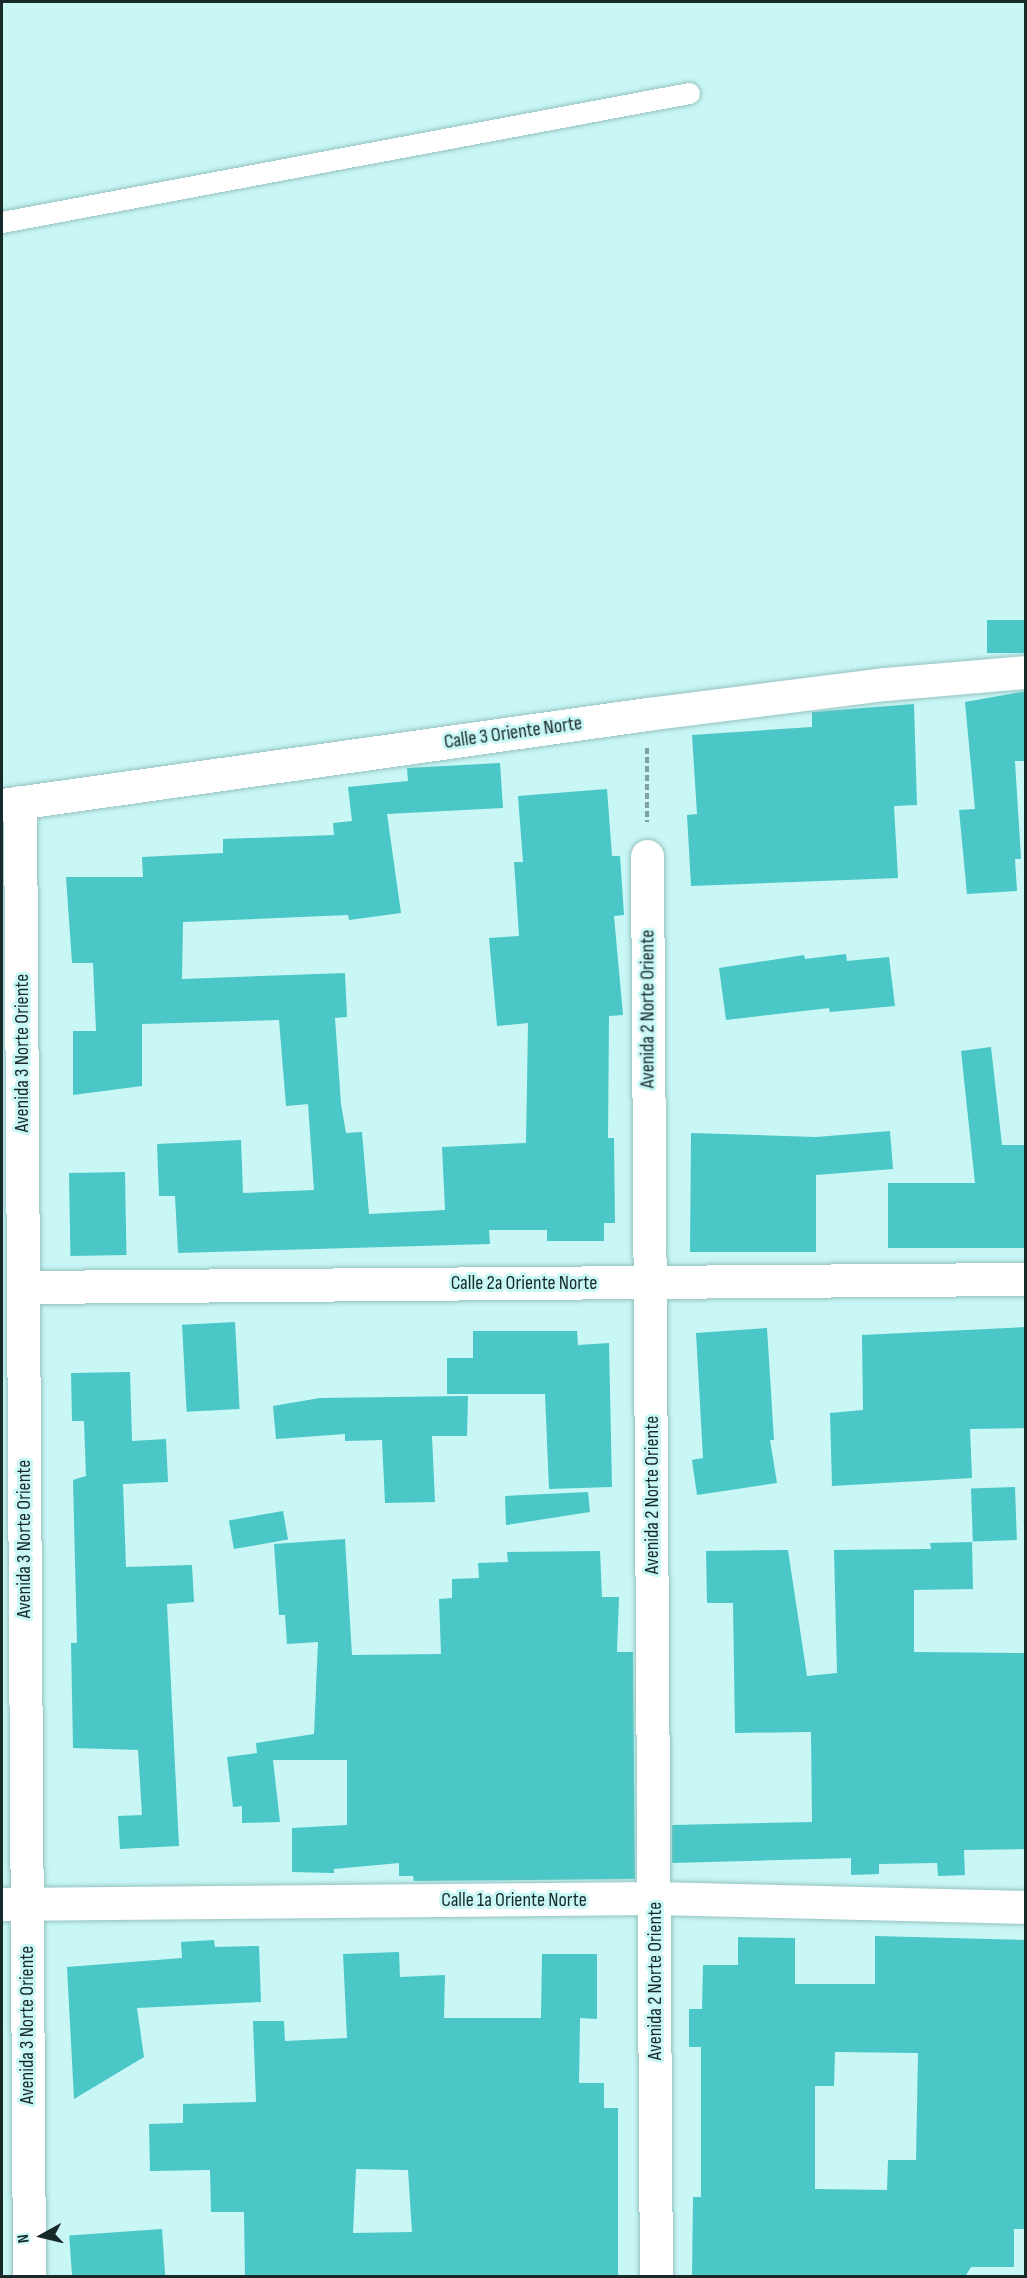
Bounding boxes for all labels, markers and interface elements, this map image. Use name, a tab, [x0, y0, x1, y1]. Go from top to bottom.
street label: Calle 3 Oriente Norte	[443, 711, 583, 755]
street label: Avenida 2 Norte Oriente	[636, 930, 660, 1088]
street label: Avenida 3 Norte Oriente	[10, 974, 34, 1132]
street label: Calle 2a Oriente Norte	[451, 1271, 597, 1295]
street label: Avenida 2 Norte Oriente	[640, 1416, 664, 1574]
street label: Avenida 3 Norte Oriente	[12, 1460, 36, 1618]
street label: Calle 1a Oriente Norte	[441, 1888, 587, 1912]
street label: Avenida 2 Norte Oriente	[643, 1902, 667, 2060]
street label: Avenida 3 Norte Oriente	[15, 1946, 39, 2104]
north arrow	[12, 2206, 72, 2266]
text: N	[14, 2233, 34, 2244]

